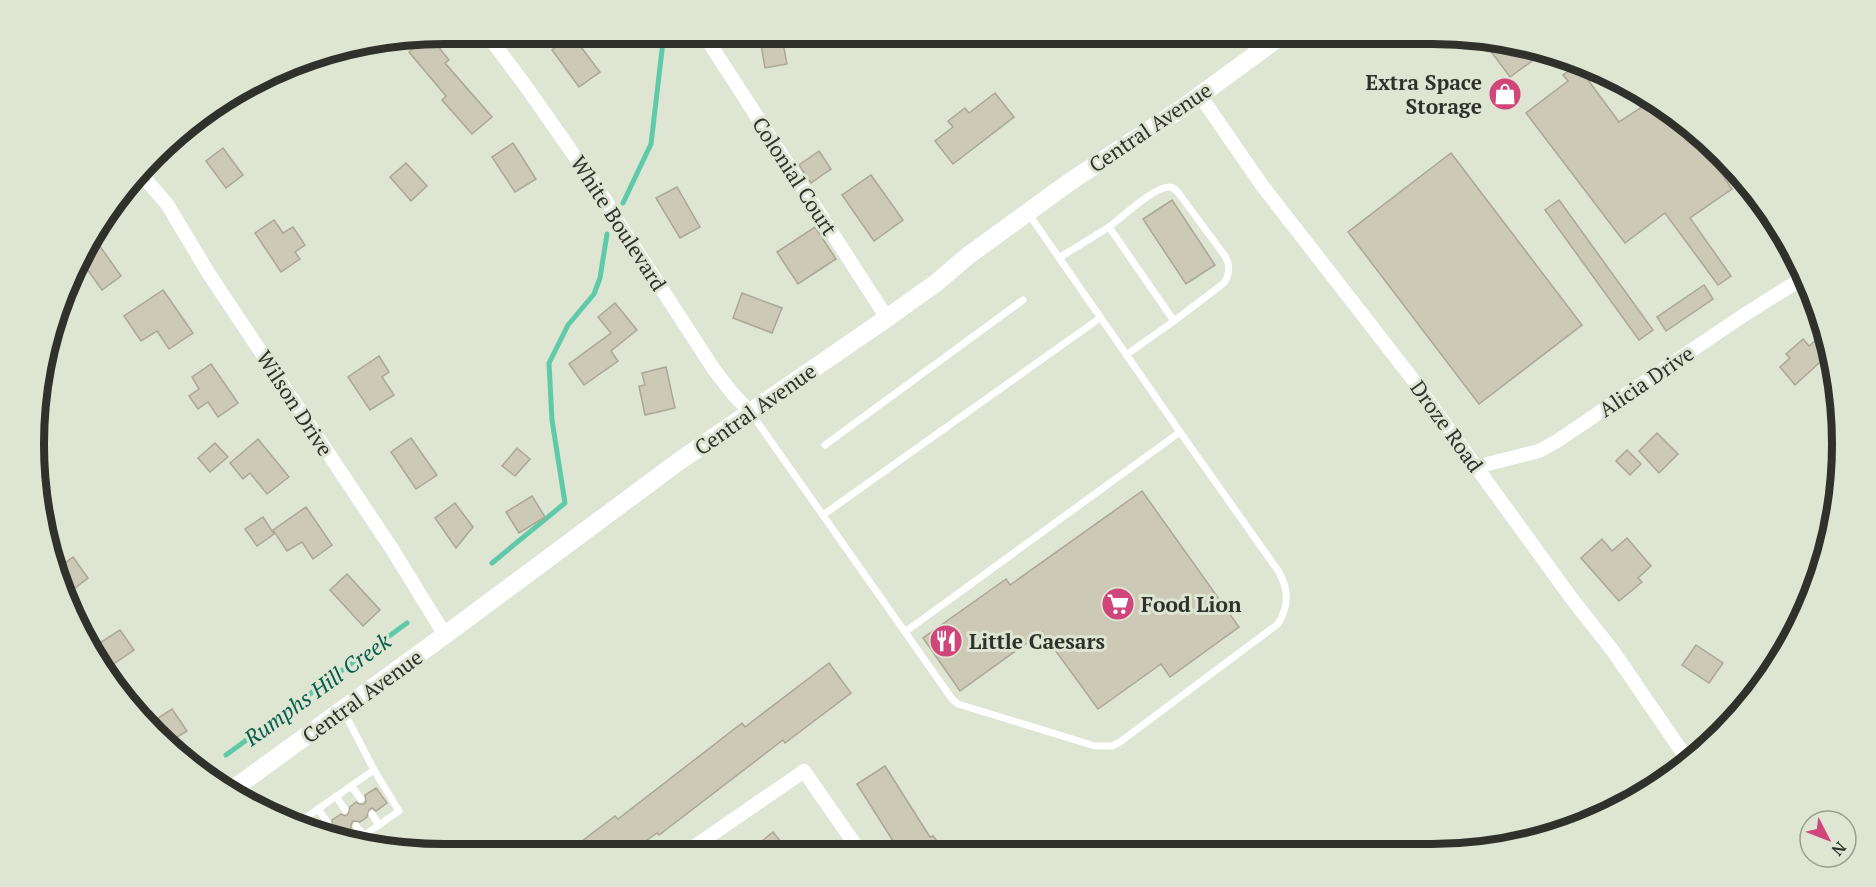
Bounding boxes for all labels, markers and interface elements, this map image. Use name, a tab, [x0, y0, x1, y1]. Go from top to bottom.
place label: Extra Space Storage	[1365, 68, 1482, 120]
street label: Central Avenue	[1083, 76, 1217, 178]
shop icon: Extra Space Storage	[1487, 76, 1523, 112]
street label: Colonial Court	[746, 111, 844, 241]
street label: White Boulevard	[565, 150, 673, 296]
street label: Alicia Drive	[1593, 339, 1699, 423]
street label: Wilson Drive	[250, 345, 340, 461]
street label: Central Avenue	[689, 357, 821, 461]
street label: Droze Road	[1404, 375, 1490, 478]
supermarket icon: Food Lion	[1100, 586, 1136, 622]
place label: Food Lion	[1141, 590, 1242, 618]
restaurant icon: Little Caesars	[928, 623, 964, 659]
water label: Rumphs Hill Creek	[237, 626, 396, 753]
place label: Little Caesars	[969, 627, 1105, 655]
street label: Central Avenue	[296, 643, 428, 749]
north arrow	[1798, 809, 1858, 869]
text: N	[1827, 837, 1851, 861]

